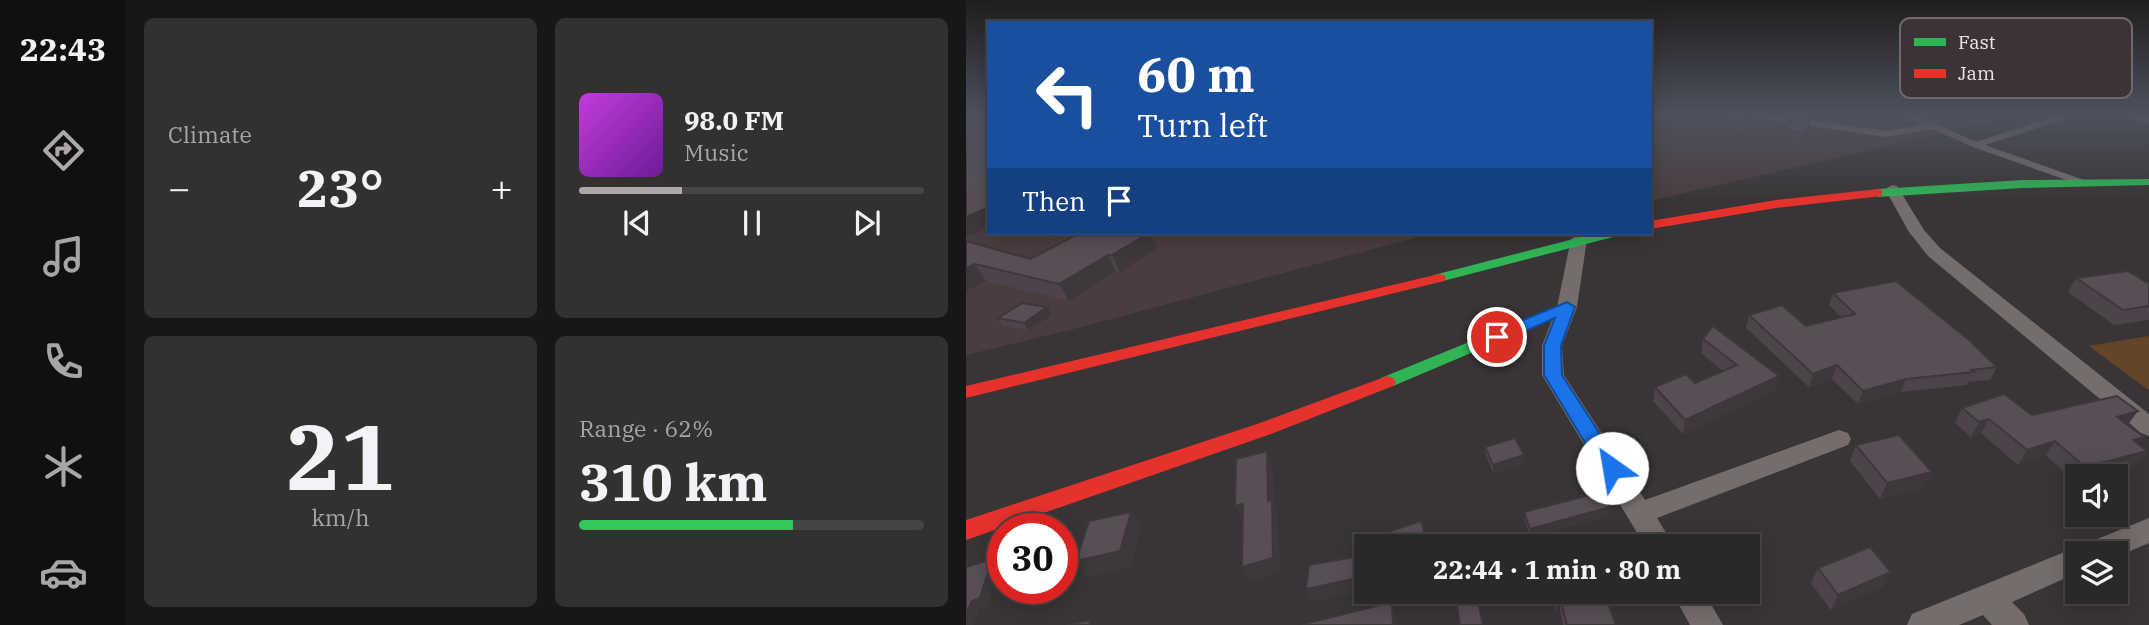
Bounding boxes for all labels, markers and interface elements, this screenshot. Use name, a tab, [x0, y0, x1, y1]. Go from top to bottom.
legend	[1900, 18, 2132, 98]
text: 22:43	[20, 28, 106, 70]
text: Fast	[1958, 30, 1996, 54]
text: 60 m	[1137, 42, 1255, 105]
icon: left	[1022, 49, 1113, 140]
text: Jam	[1958, 61, 1995, 85]
text: 98.0 FM	[684, 103, 784, 137]
text: Turn left	[1137, 104, 1268, 146]
text: Climate	[168, 119, 252, 149]
icon: directions	[39, 126, 88, 175]
text: Music	[684, 137, 749, 167]
text: 23°	[297, 154, 384, 221]
text: −	[168, 163, 191, 212]
text: +	[490, 163, 513, 212]
icon: arrive	[1100, 182, 1138, 220]
text: Then	[1022, 184, 1086, 218]
icon: previous	[618, 204, 656, 242]
icon: pause	[733, 204, 771, 242]
icon: next	[848, 204, 886, 242]
icon: music	[39, 232, 88, 281]
pin	[1467, 307, 1527, 367]
icon: arrive	[1478, 318, 1516, 356]
icon: phone	[39, 337, 88, 386]
text: 21	[286, 397, 395, 515]
text: Range · 62%	[579, 413, 713, 443]
position arrow	[1575, 431, 1649, 505]
icon: climate	[39, 442, 88, 491]
text: 310 km	[579, 448, 768, 515]
map controls	[2065, 464, 2128, 604]
button: sound	[2065, 464, 2128, 527]
text: km/h	[311, 502, 370, 532]
speed limit sign: 30	[987, 513, 1078, 604]
button: layers	[2065, 541, 2128, 604]
icon: car	[39, 548, 88, 597]
text: 22:44 · 1 min · 80 m	[1433, 552, 1681, 586]

